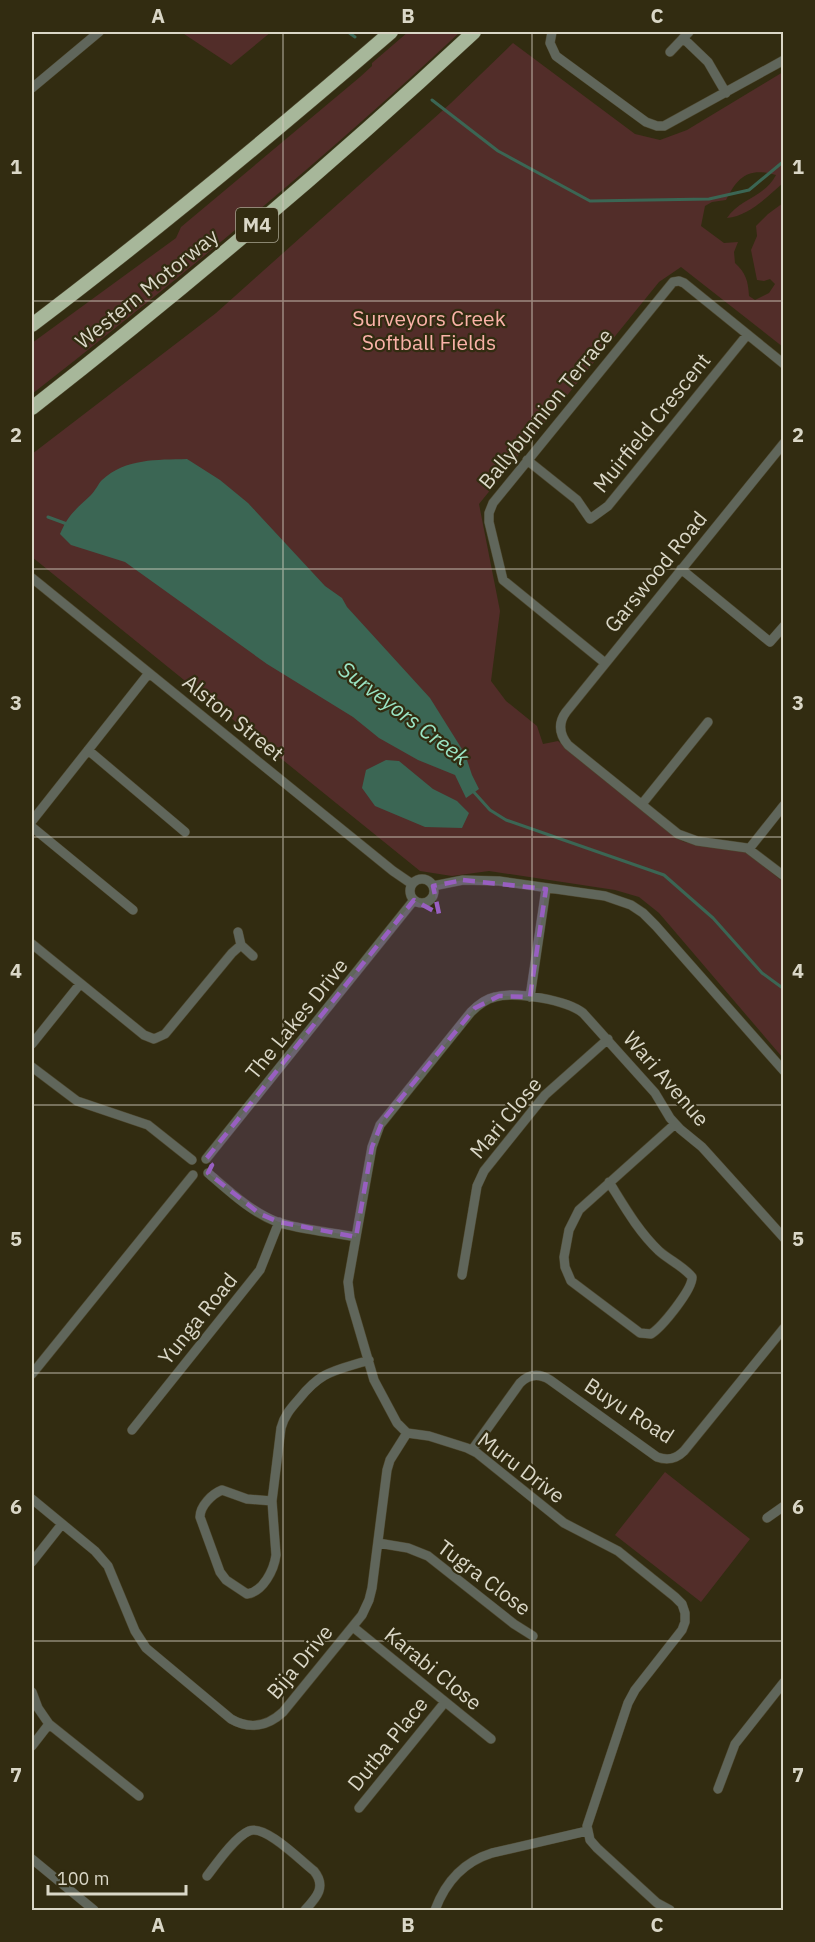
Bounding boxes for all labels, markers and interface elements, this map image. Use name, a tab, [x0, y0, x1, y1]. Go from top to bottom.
text: A	[151, 2, 165, 29]
text: B	[401, 2, 415, 29]
text: C	[650, 2, 664, 29]
text: 1	[10, 153, 22, 180]
text: 1	[792, 153, 804, 180]
road number: M4	[236, 208, 278, 242]
street label: Western Motorway	[69, 221, 224, 355]
park label: Surveyors Creek Softball Fields	[352, 304, 506, 356]
street label: Ballybunnion Terrace	[472, 322, 619, 495]
street label: Muirfield Crescent	[586, 347, 716, 498]
text: 2	[10, 421, 22, 448]
text: 2	[792, 421, 804, 448]
street label: Garswood Road	[598, 505, 713, 638]
water label: Surveyors Creek	[333, 654, 476, 772]
street label: Alston Street	[177, 668, 290, 767]
text: 3	[10, 689, 22, 716]
text: 3	[792, 689, 804, 716]
street label: The Lakes Drive	[239, 952, 354, 1085]
text: 4	[10, 957, 22, 984]
text: 4	[792, 957, 804, 984]
street label: Wari Avenue	[618, 1025, 716, 1132]
street label: Mari Close	[463, 1071, 548, 1164]
text: 5	[10, 1225, 22, 1252]
text: 5	[792, 1225, 804, 1252]
street label: Yunga Road	[151, 1266, 243, 1370]
street label: Buyu Road	[579, 1371, 680, 1449]
street label: Muru Drive	[472, 1425, 571, 1509]
text: 6	[10, 1493, 22, 1520]
text: 6	[792, 1493, 804, 1520]
street label: Tugra Close	[432, 1533, 537, 1621]
street label: Bija Drive	[260, 1618, 339, 1704]
street label: Karabi Close	[379, 1620, 488, 1716]
street label: Dutba Place	[341, 1691, 434, 1796]
text: 7	[10, 1761, 22, 1788]
text: 7	[792, 1761, 804, 1788]
scale bar	[48, 1858, 186, 1896]
text: 100 m	[57, 1867, 109, 1890]
text: A	[151, 1911, 165, 1938]
text: B	[401, 1911, 415, 1938]
text: C	[650, 1911, 664, 1938]

